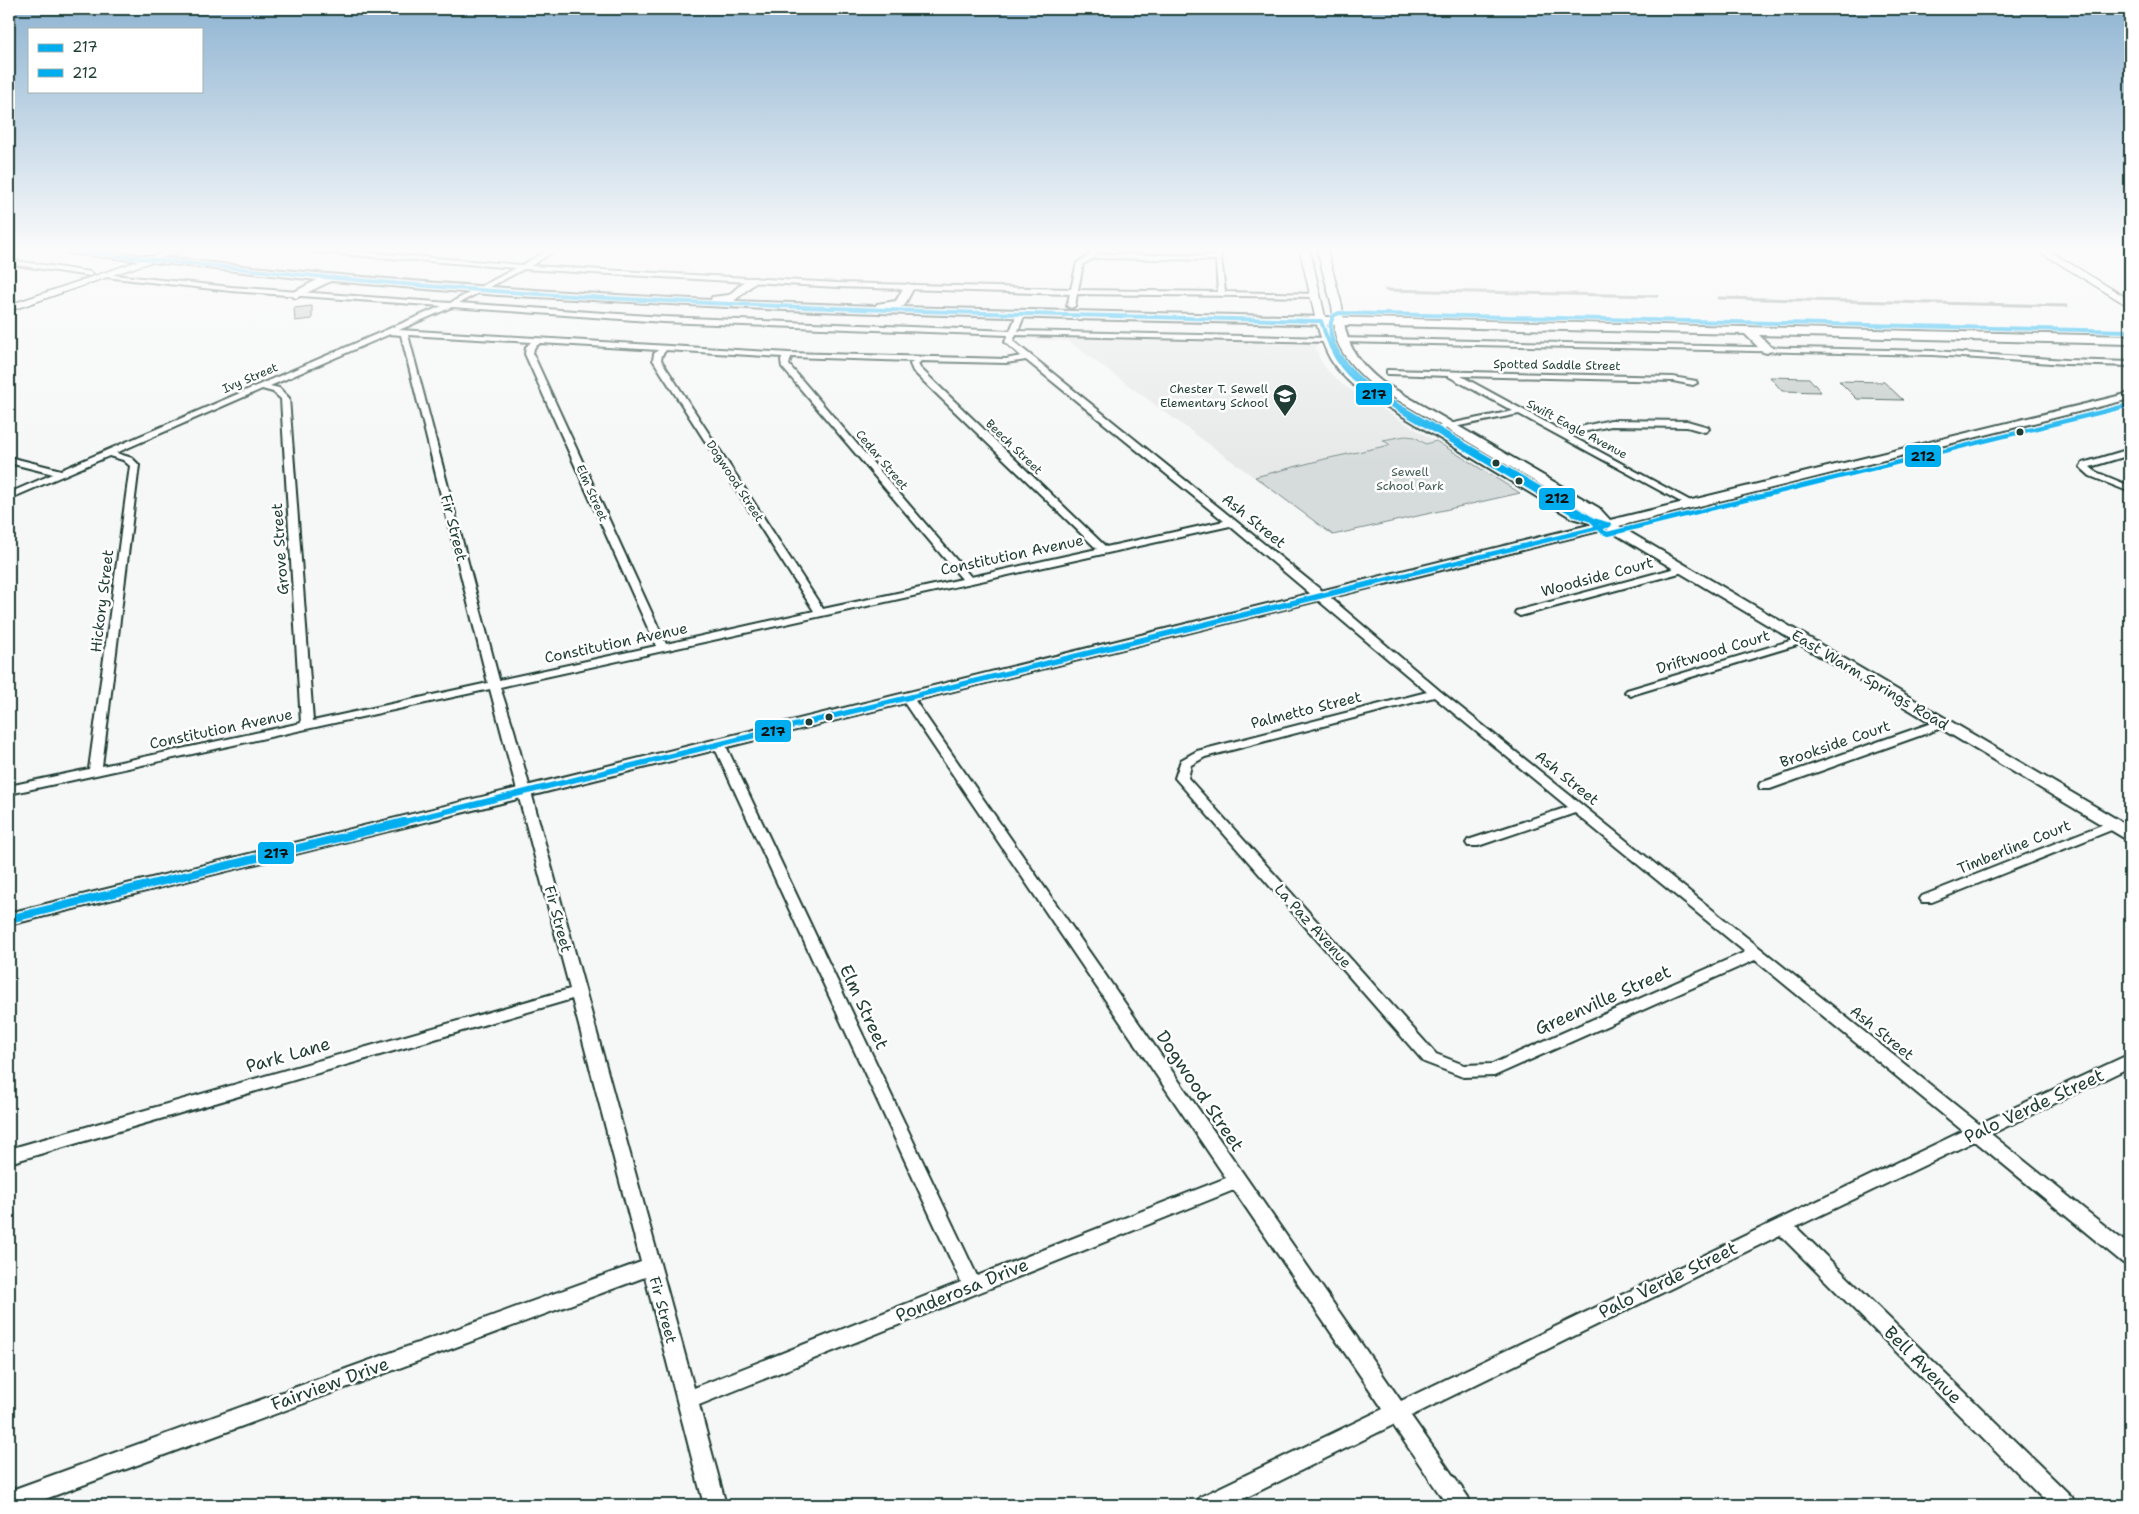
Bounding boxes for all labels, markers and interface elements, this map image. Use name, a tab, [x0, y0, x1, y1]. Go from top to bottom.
legend	[28, 28, 202, 92]
text: 217	[72, 37, 98, 57]
text: 212	[72, 63, 98, 83]
street label: Spotted Saddle Street	[1493, 356, 1621, 374]
street label: Ivy Street	[220, 359, 280, 397]
place label: Chester T. Sewell Elementary School	[1160, 381, 1268, 411]
line badge: 217	[1355, 382, 1393, 406]
school or university icon: Chester T. Sewell Elementary School	[1272, 383, 1298, 417]
text: 217	[1361, 385, 1387, 403]
street label: Swift Eagle Avenue	[1524, 396, 1630, 462]
street label: Beech Street	[982, 416, 1046, 478]
street label: Cedar Street	[852, 427, 912, 493]
unlabelled marker	[2015, 427, 2025, 437]
street label: Dogwood Street	[703, 437, 767, 525]
line badge: 212	[1904, 444, 1942, 468]
text: 212	[1911, 447, 1936, 465]
unlabelled marker	[1491, 458, 1501, 468]
street label: Elm Street	[572, 462, 612, 524]
park label: Sewell School Park	[1376, 464, 1444, 494]
unlabelled marker	[1514, 476, 1524, 486]
line badge: 212	[1538, 487, 1576, 511]
street label: Ash Street	[1218, 489, 1290, 553]
text: 212	[1545, 489, 1570, 507]
street label: Fir Street	[436, 492, 472, 564]
street label: Grove Street	[267, 502, 293, 596]
street label: Constitution Avenue	[939, 530, 1085, 580]
street label: Hickory Street	[86, 548, 118, 654]
street label: Woodside Court	[1539, 552, 1655, 602]
street label: Constitution Avenue	[543, 618, 689, 668]
street label: Driftwood Court	[1654, 625, 1772, 679]
street label: East Warm Springs Road	[1788, 625, 1953, 735]
street label: Palmetto Street	[1249, 687, 1363, 733]
street label: Constitution Avenue	[148, 704, 294, 754]
unlabelled marker	[824, 712, 834, 722]
street label: Brookside Court	[1777, 716, 1893, 772]
unlabelled marker	[804, 717, 814, 727]
line badge: 217	[754, 719, 792, 743]
text: 217	[760, 722, 786, 740]
street label: Ash Street	[1531, 746, 1603, 810]
street label: Timberline Court	[1954, 815, 2074, 879]
line badge: 217	[257, 841, 295, 865]
text: 217	[263, 844, 289, 862]
street label: La Paz Avenue	[1270, 880, 1356, 972]
street label: Fir Street	[539, 883, 577, 955]
street label: Greenville Street	[1531, 959, 1675, 1041]
street label: Elm Street	[834, 961, 894, 1053]
street label: Ash Street	[1846, 1001, 1918, 1065]
street label: Dogwood Street	[1151, 1026, 1249, 1156]
street label: Park Lane	[243, 1032, 333, 1078]
street label: Palo Verde Street	[1960, 1063, 2108, 1149]
street label: Palo Verde Street	[1595, 1236, 1742, 1324]
street label: Ponderosa Drive	[892, 1252, 1032, 1328]
street label: Fir Street	[644, 1274, 682, 1346]
street label: Bell Avenue	[1879, 1321, 1967, 1409]
street label: Fairview Drive	[268, 1352, 392, 1416]

